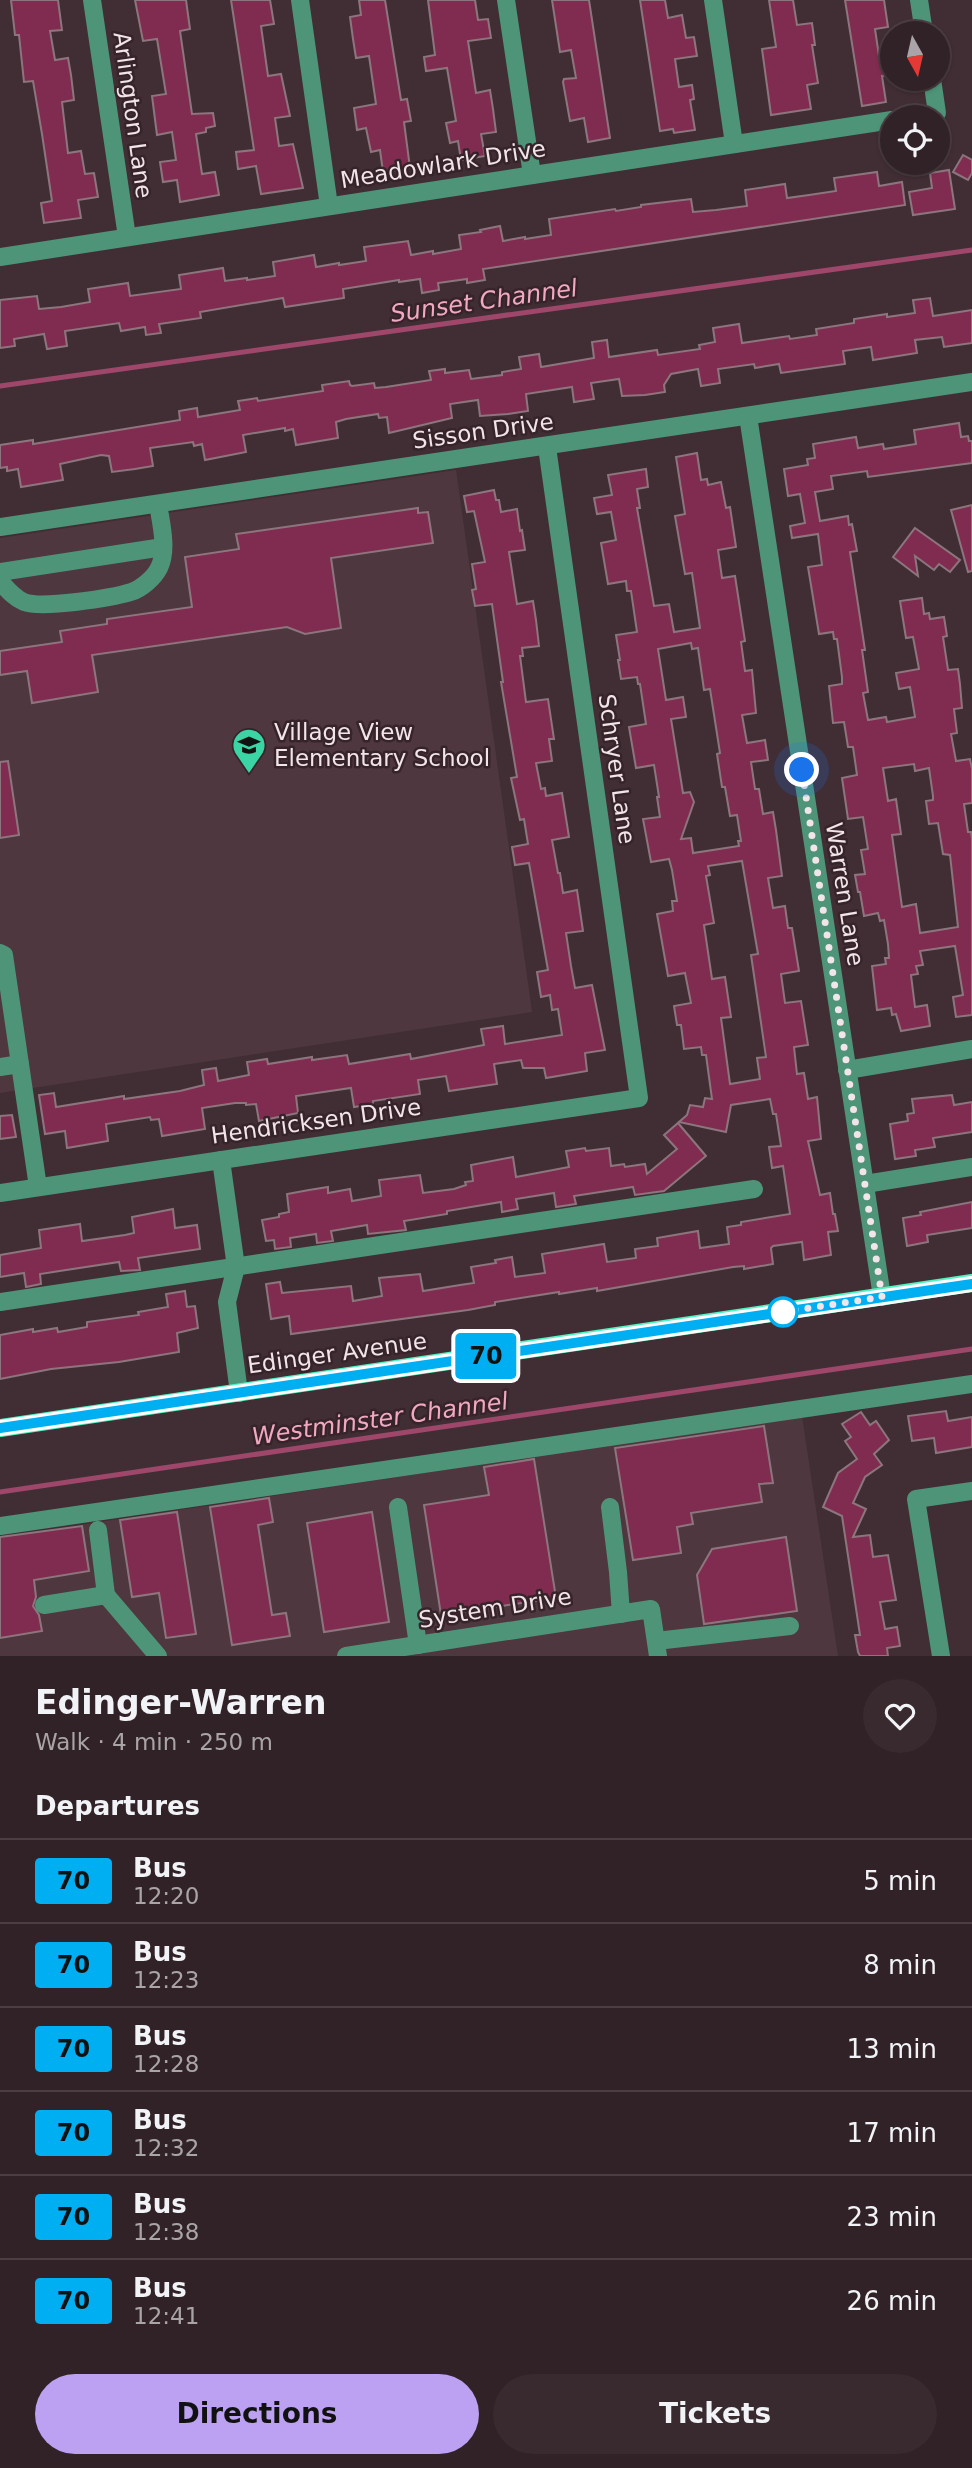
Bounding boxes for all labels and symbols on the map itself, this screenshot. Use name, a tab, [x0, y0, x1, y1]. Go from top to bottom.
north arrow	[880, 21, 950, 91]
street label: Arlington Lane	[108, 30, 158, 200]
street label: Meadowlark Drive	[339, 135, 547, 193]
water label: Sunset Channel	[389, 274, 580, 328]
street label: Sisson Drive	[411, 408, 555, 454]
street label: Schryer Lane	[594, 692, 640, 846]
place label: Village View Elementary School	[274, 719, 490, 771]
school or university icon: Village View Elementary School	[230, 726, 268, 775]
your location	[784, 752, 819, 787]
street label: Warren Lane	[821, 820, 869, 968]
street label: Hendricksen Drive	[209, 1093, 423, 1149]
unlabelled marker	[768, 1297, 798, 1327]
street label: Edinger Avenue	[246, 1328, 428, 1378]
line badge: 70	[454, 1333, 518, 1379]
water label: Westminster Channel	[250, 1387, 510, 1451]
street label: System Drive	[417, 1583, 573, 1633]

